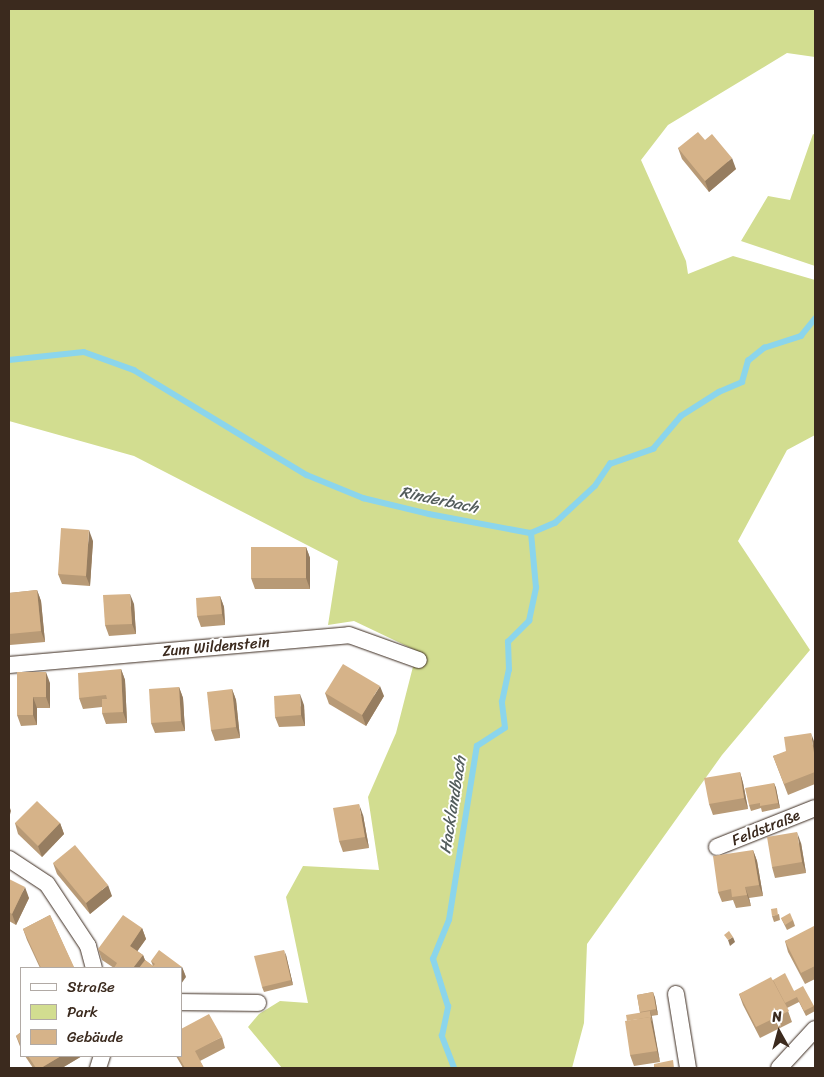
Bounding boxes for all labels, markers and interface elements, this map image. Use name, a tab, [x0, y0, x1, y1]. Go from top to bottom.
water label: Rinderbach	[398, 482, 480, 518]
street label: Zum Wildenstein	[161, 633, 271, 661]
water label: Hacklandbach	[436, 755, 470, 855]
street label: Feldstraße	[729, 806, 803, 850]
legend	[20, 967, 182, 1057]
text: Straße	[67, 974, 115, 1000]
text: Park	[67, 999, 98, 1025]
text: N	[771, 1004, 783, 1030]
north arrow	[754, 1007, 804, 1057]
text: Gebäude	[67, 1024, 123, 1050]

